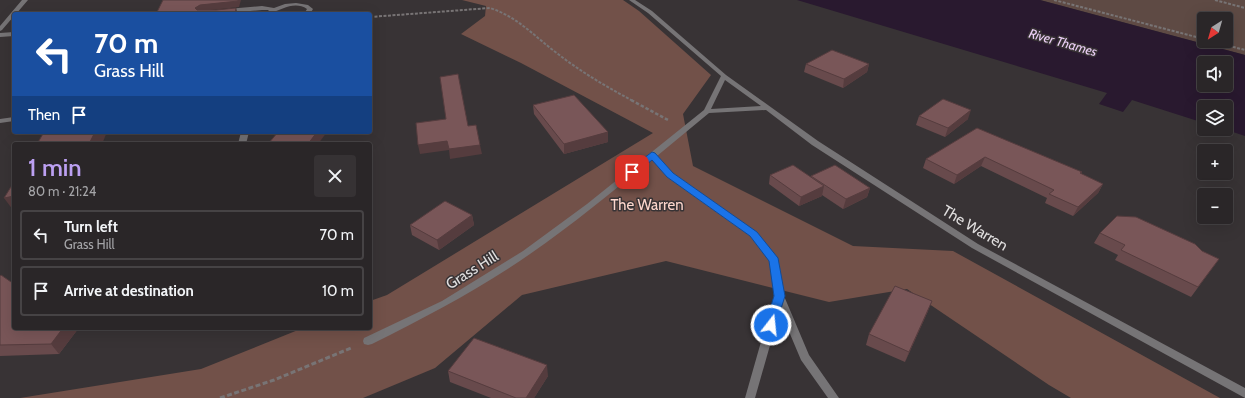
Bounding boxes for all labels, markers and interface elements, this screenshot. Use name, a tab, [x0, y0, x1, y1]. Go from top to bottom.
north arrow	[1197, 12, 1233, 48]
map controls	[1197, 12, 1233, 224]
water label: River Thames	[1027, 25, 1099, 59]
text: 70 m	[94, 26, 158, 60]
icon: left	[28, 28, 80, 80]
button: sound	[1197, 56, 1233, 92]
text: Grass Hill	[94, 60, 164, 82]
button: layers	[1197, 100, 1233, 136]
icon: arrive	[68, 104, 90, 126]
text: Then	[28, 106, 60, 124]
button: +	[1197, 144, 1233, 180]
text: 1 min	[28, 153, 82, 182]
button: close	[314, 155, 356, 197]
pin	[615, 155, 649, 189]
icon: arrive	[621, 161, 643, 183]
text: 80 m · 21:24	[28, 183, 96, 199]
button: −	[1197, 188, 1233, 224]
park label: The Warren	[610, 196, 684, 214]
street label: The Warren	[939, 201, 1011, 255]
text: Turn left	[64, 218, 118, 236]
icon: left	[30, 224, 52, 246]
text: 70 m	[320, 226, 354, 244]
text: Grass Hill	[64, 236, 115, 252]
street label: Grass Hill	[442, 247, 502, 293]
icon: arrive	[30, 280, 52, 302]
text: Arrive at destination	[64, 282, 194, 300]
text: 10 m	[322, 282, 354, 300]
position arrow	[750, 304, 792, 346]

